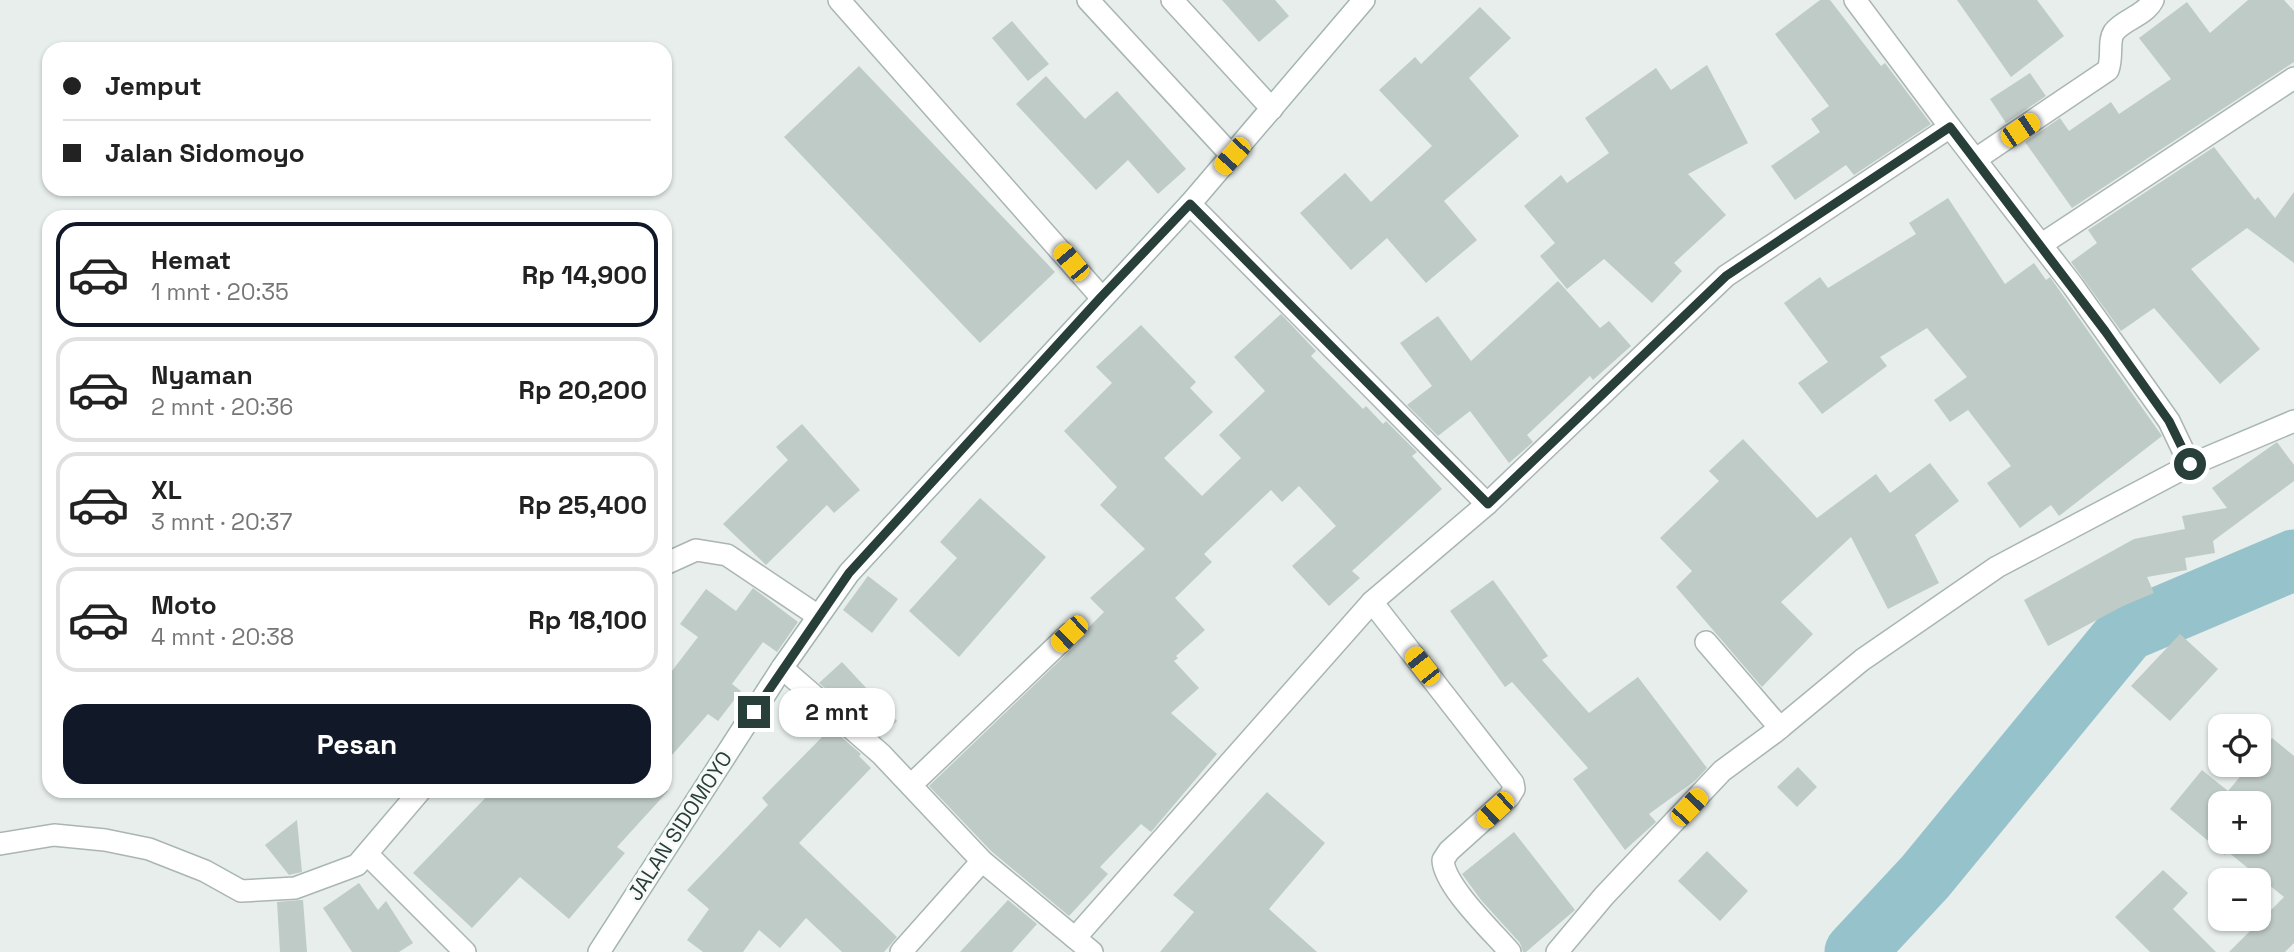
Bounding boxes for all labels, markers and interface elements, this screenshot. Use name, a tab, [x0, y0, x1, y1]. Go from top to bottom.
text: Jemput	[105, 69, 202, 103]
car	[1997, 110, 2044, 150]
car	[1211, 133, 1254, 179]
text: Jalan Sidomoyo	[105, 136, 305, 170]
car	[1050, 239, 1093, 285]
icon: car	[67, 243, 130, 306]
text: Hemat	[151, 243, 231, 277]
text: Rp 14,900	[522, 258, 647, 292]
text: 1 mnt · 20:35	[151, 277, 289, 307]
icon: car	[67, 358, 130, 421]
text: Nyaman	[151, 358, 253, 392]
text: Rp 20,200	[519, 373, 647, 407]
text: 2 mnt · 20:36	[151, 392, 293, 422]
route start	[2174, 448, 2206, 480]
icon: car	[67, 473, 130, 536]
text: XL	[151, 473, 182, 507]
text: Rp 25,400	[518, 488, 647, 522]
text: 3 mnt · 20:37	[151, 507, 292, 537]
icon: car	[67, 588, 130, 651]
text: Moto	[151, 588, 217, 622]
text: Rp 18,100	[528, 603, 647, 637]
car	[1047, 612, 1092, 656]
text: 4 mnt · 20:38	[151, 622, 294, 652]
car	[1401, 643, 1444, 689]
callout: 2 mnt	[778, 688, 894, 736]
route end	[738, 696, 770, 728]
text: 2 mnt	[805, 697, 869, 727]
button: Pesan	[63, 704, 651, 784]
map controls	[2208, 714, 2271, 931]
button: locate	[2208, 714, 2271, 777]
street label: JALAN SIDOMOYO	[621, 746, 738, 906]
car	[1667, 784, 1712, 830]
car	[1473, 788, 1518, 832]
button: +	[2208, 791, 2271, 854]
button: −	[2208, 868, 2271, 931]

